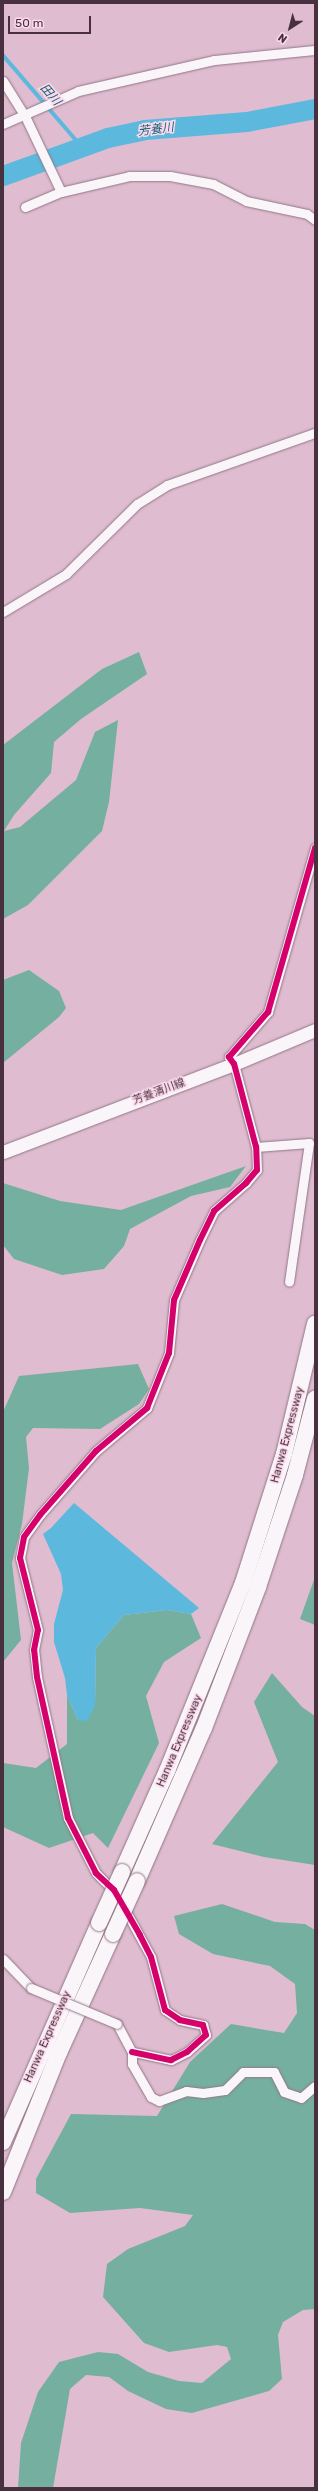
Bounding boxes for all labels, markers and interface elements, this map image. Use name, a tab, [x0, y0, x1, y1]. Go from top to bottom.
scale bar	[10, 8, 93, 34]
north arrow	[270, 8, 310, 48]
text: 50 m	[15, 16, 43, 30]
text: N	[276, 31, 290, 46]
water label: 田川	[37, 81, 63, 109]
water label: 芳養川	[137, 121, 175, 139]
street label: 芳養清川線	[131, 1076, 187, 1108]
street label: Hanwa Expressway	[269, 1385, 307, 1485]
street label: Hanwa Expressway	[155, 1693, 205, 1789]
street label: Hanwa Expressway	[22, 1989, 74, 2085]

